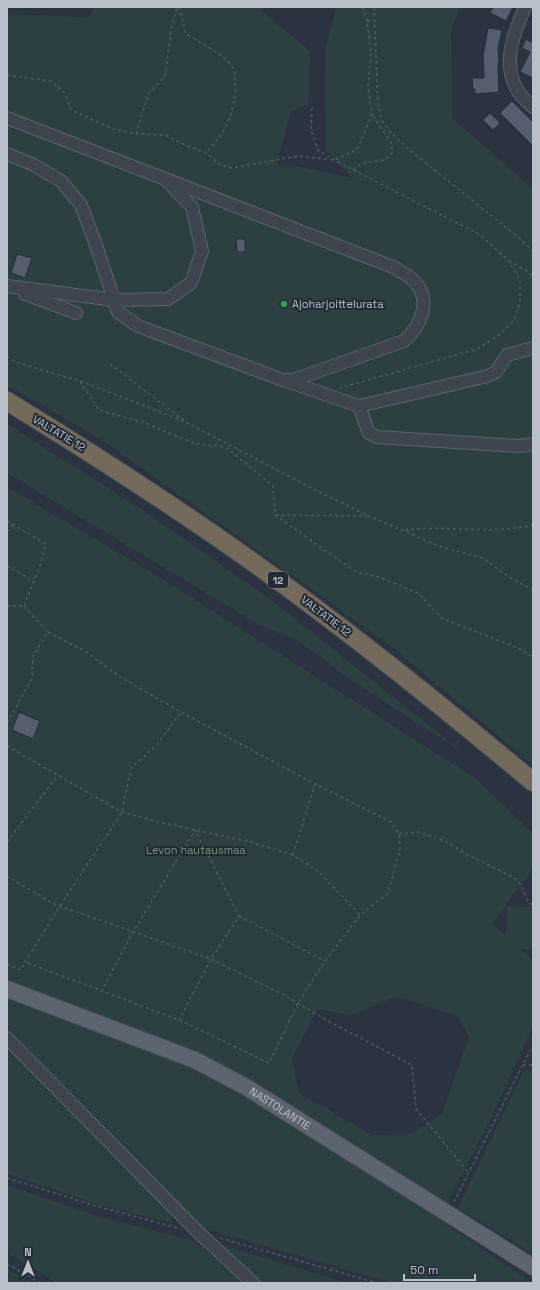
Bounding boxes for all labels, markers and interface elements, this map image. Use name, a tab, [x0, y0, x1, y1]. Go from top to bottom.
place label: Ajoharjoittelurata	[292, 297, 384, 311]
marker: Ajoharjoittelurata	[279, 299, 289, 309]
street label: VALTATIE 12	[30, 412, 88, 454]
road number: 12	[268, 572, 288, 588]
street label: VALTATIE 12	[298, 593, 354, 640]
park label: Levon hautausmaa	[146, 843, 247, 857]
street label: NASTOLANTIE	[247, 1084, 313, 1133]
north arrow	[8, 1242, 48, 1282]
text: N	[24, 1245, 32, 1259]
scale bar	[404, 1256, 475, 1282]
text: 50 m	[410, 1262, 438, 1278]

